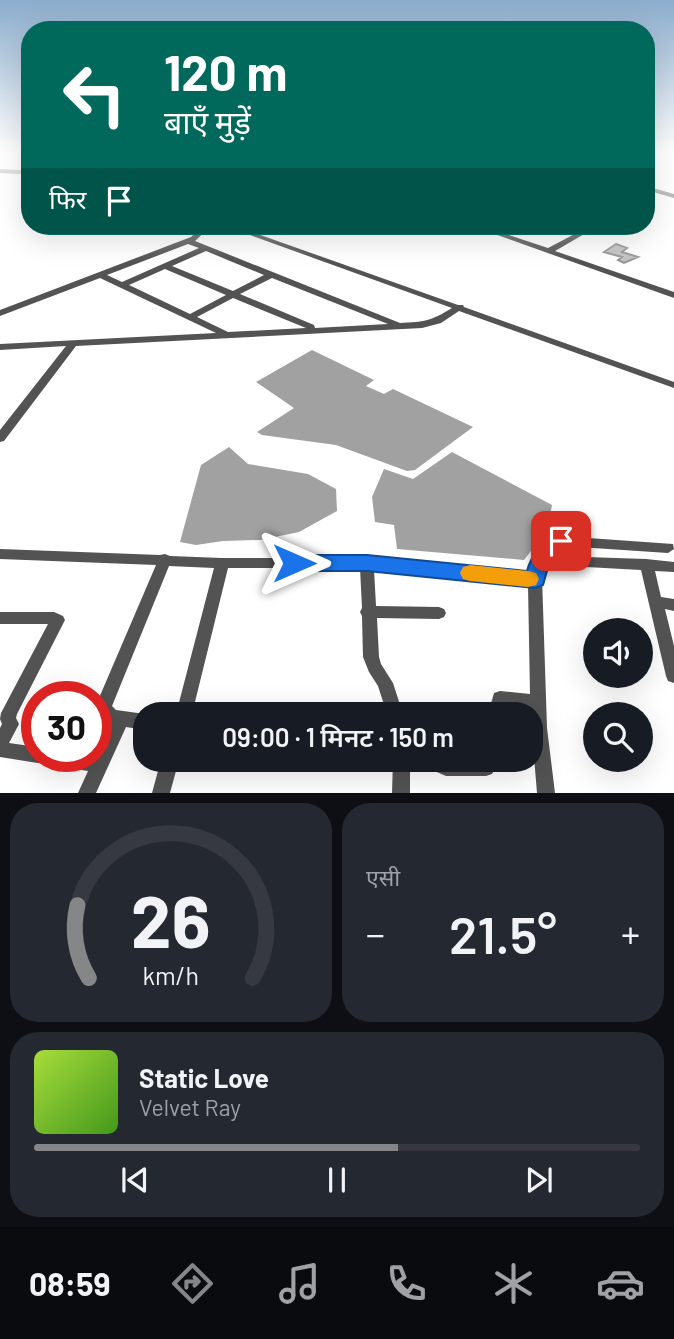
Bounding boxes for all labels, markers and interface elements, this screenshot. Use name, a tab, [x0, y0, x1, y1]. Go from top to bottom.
text: 120 m	[164, 42, 287, 101]
icon: left	[49, 49, 140, 140]
text: बाएँ मुड़ें	[164, 102, 251, 140]
icon: arrive	[100, 182, 138, 220]
text: फिर	[49, 183, 86, 214]
pin	[531, 511, 591, 571]
icon: arrive	[542, 522, 580, 560]
position arrow	[257, 526, 331, 600]
map controls	[583, 618, 653, 772]
button: sound	[583, 618, 653, 688]
speed limit sign: 30	[21, 681, 112, 772]
button: search	[583, 702, 653, 772]
text: 09:00 · 1 मिनट · 150 m	[222, 721, 454, 752]
text: एसी	[366, 863, 400, 891]
text: 26	[131, 876, 211, 964]
text: 21.5°	[449, 902, 557, 964]
text: −	[366, 910, 385, 956]
text: +	[621, 910, 640, 956]
text: km/h	[143, 960, 199, 990]
text: Static Love	[139, 1062, 269, 1093]
text: Velvet Ray	[139, 1093, 241, 1121]
icon: previous	[116, 1161, 154, 1199]
icon: pause	[318, 1161, 356, 1199]
icon: next	[520, 1161, 558, 1199]
icon: directions	[168, 1259, 217, 1308]
icon: music	[275, 1259, 324, 1308]
icon: phone	[382, 1259, 431, 1308]
icon: climate	[489, 1259, 538, 1308]
icon: car	[596, 1259, 645, 1308]
text: 08:59	[29, 1264, 110, 1302]

